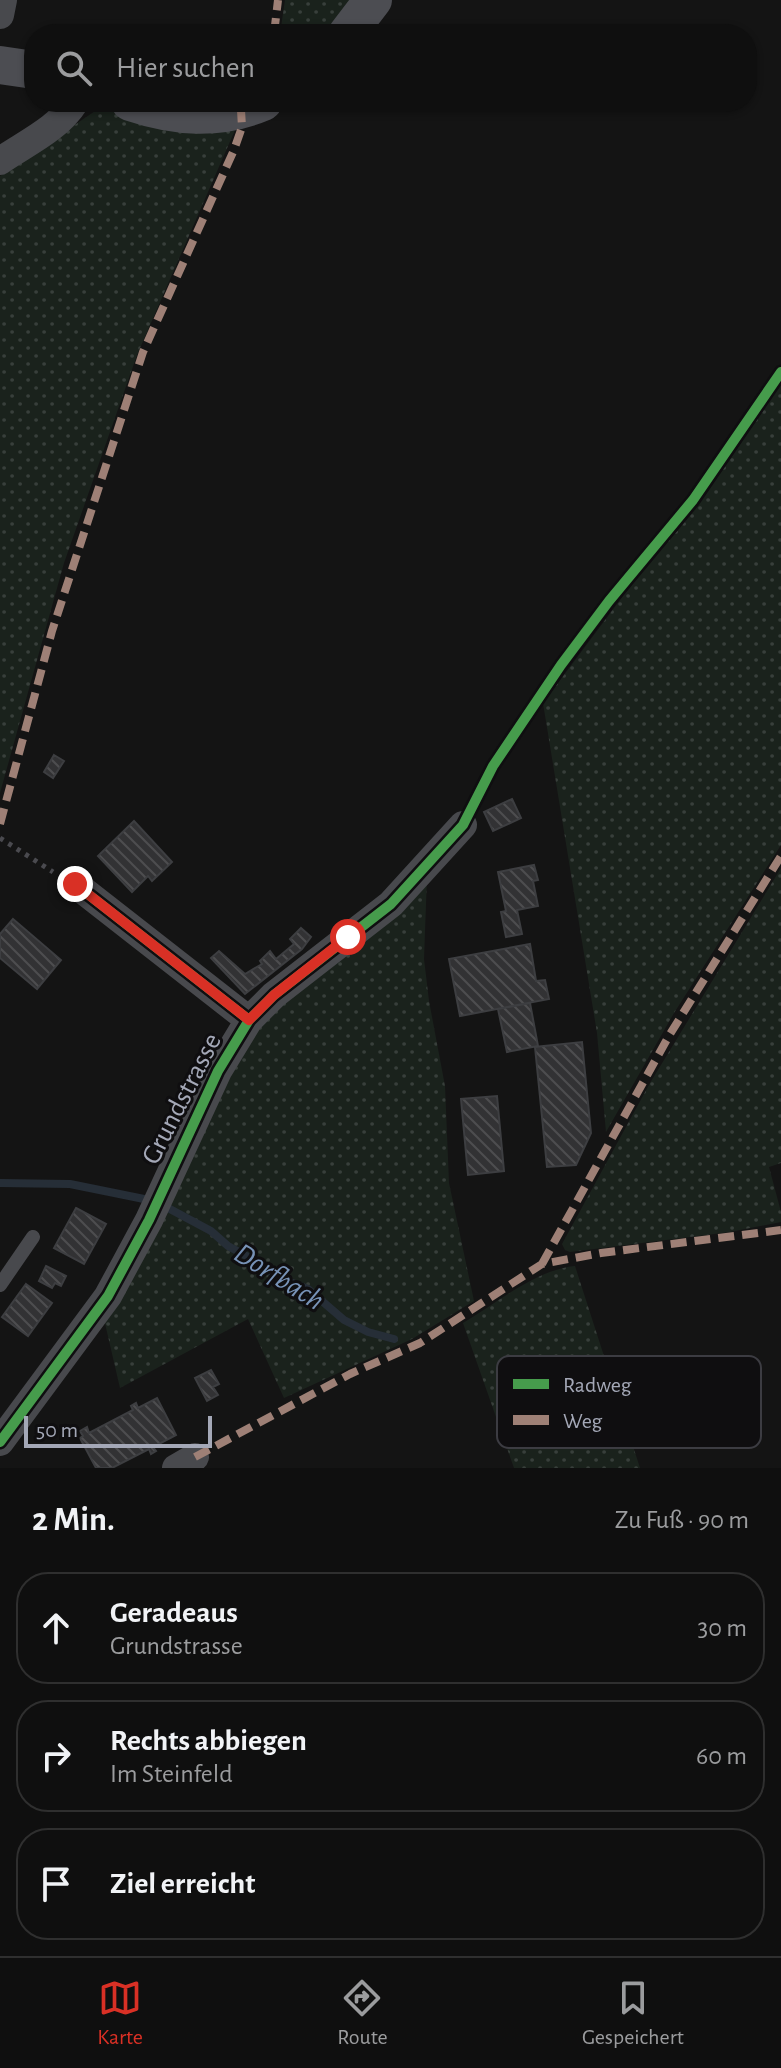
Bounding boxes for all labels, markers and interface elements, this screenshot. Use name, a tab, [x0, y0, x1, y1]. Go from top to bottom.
search box	[24, 24, 757, 112]
icon: search	[52, 46, 96, 90]
text: Hier suchen	[116, 53, 255, 83]
route end	[57, 866, 93, 902]
route start	[330, 919, 366, 955]
street label: Grundstrasse	[137, 1029, 227, 1169]
water label: Dorfbach	[229, 1238, 329, 1316]
legend	[497, 1356, 761, 1448]
text: Radweg	[563, 1374, 632, 1396]
text: Weg	[563, 1410, 603, 1432]
scale bar	[24, 1412, 212, 1448]
text: 50 m	[36, 1419, 78, 1441]
text: 2 Min.	[32, 1503, 115, 1537]
text: Zu Fuß · 90 m	[615, 1507, 749, 1533]
text: Geradeaus	[110, 1598, 238, 1628]
icon: ahead	[34, 1606, 78, 1650]
text: 30 m	[697, 1615, 747, 1641]
text: Grundstrasse	[110, 1633, 243, 1659]
text: Rechts abbiegen	[110, 1726, 307, 1756]
icon: right	[34, 1734, 78, 1778]
text: 60 m	[696, 1743, 747, 1769]
text: Im Steinfeld	[110, 1761, 233, 1787]
icon: arrive	[34, 1862, 78, 1906]
text: Ziel erreicht	[110, 1869, 255, 1899]
tab: Karte	[97, 1976, 143, 2050]
tab: Route	[337, 1976, 388, 2050]
tab: Gespeichert	[582, 1976, 684, 2050]

